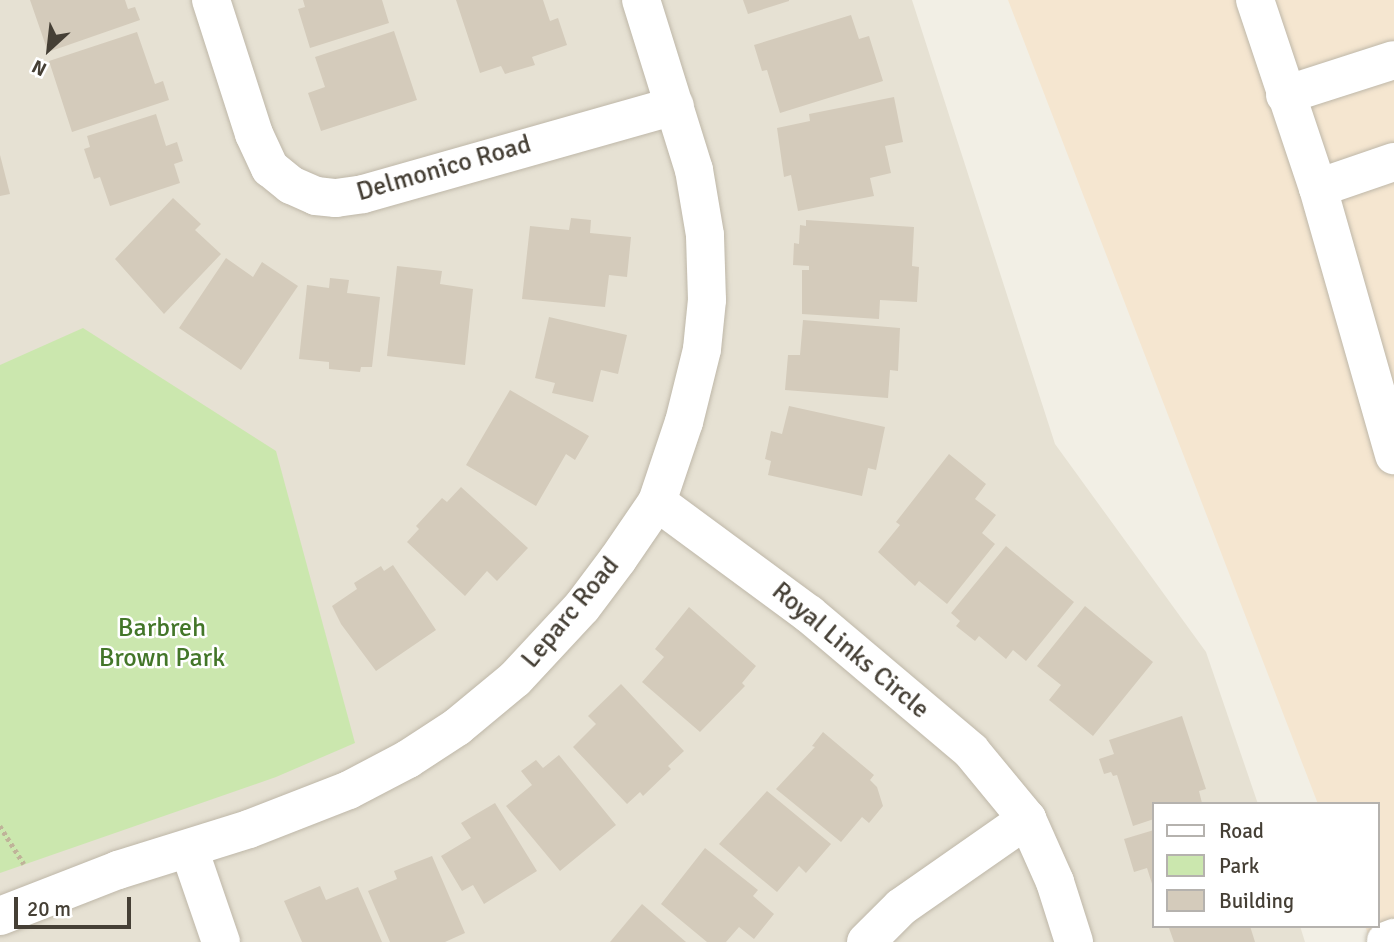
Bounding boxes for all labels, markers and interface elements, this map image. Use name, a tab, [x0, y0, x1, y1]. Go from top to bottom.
north arrow	[14, 14, 84, 84]
text: N	[28, 54, 51, 81]
street label: Delmonico Road	[353, 129, 535, 209]
street label: Leparc Road	[515, 551, 627, 675]
street label: Royal Links Circle	[765, 576, 935, 726]
park label: Barbreh Brown Park	[99, 613, 225, 674]
legend	[1152, 802, 1380, 928]
text: Road	[1219, 818, 1264, 844]
text: Park	[1219, 853, 1259, 879]
scale bar	[18, 883, 135, 927]
text: Building	[1219, 888, 1294, 914]
text: 20 m	[27, 896, 71, 922]

